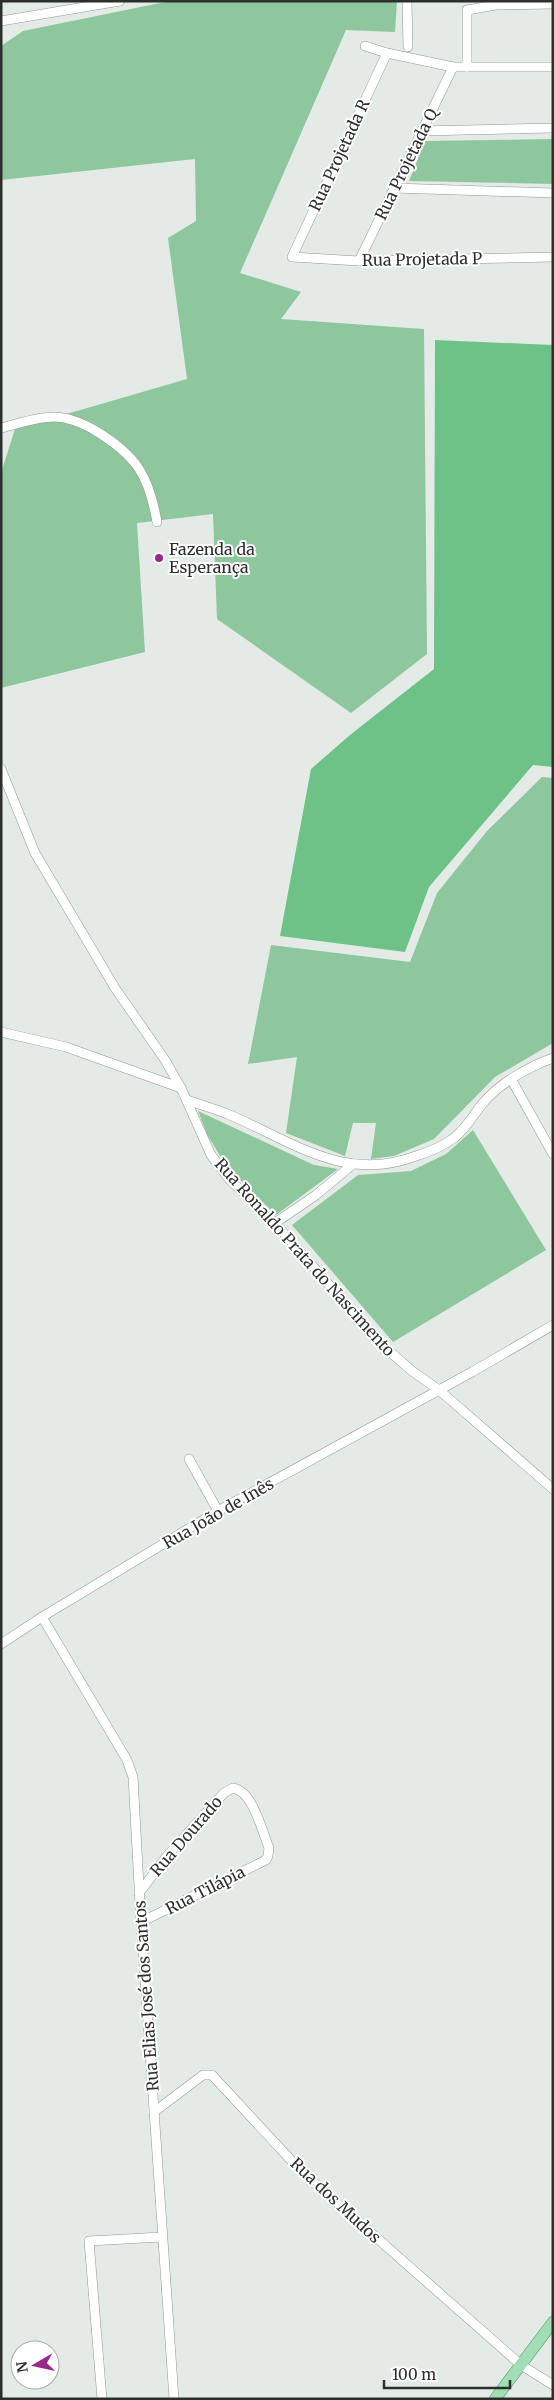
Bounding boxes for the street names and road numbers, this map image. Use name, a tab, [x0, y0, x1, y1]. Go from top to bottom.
street label: Rua Projetada R	[304, 95, 374, 214]
street label: Rua Projetada Q	[370, 104, 442, 223]
street label: Rua Projetada P	[362, 248, 482, 270]
street label: Rua Ronaldo Prata do Nascimento	[211, 1154, 399, 1360]
street label: Rua João de Inês	[159, 1473, 277, 1553]
street label: Rua Dourado	[146, 1792, 226, 1880]
street label: Rua Tilápia	[162, 1861, 248, 1919]
street label: Rua Elias José dos Santos	[129, 1900, 163, 2092]
street label: Rua dos Mudos	[287, 2153, 385, 2247]

